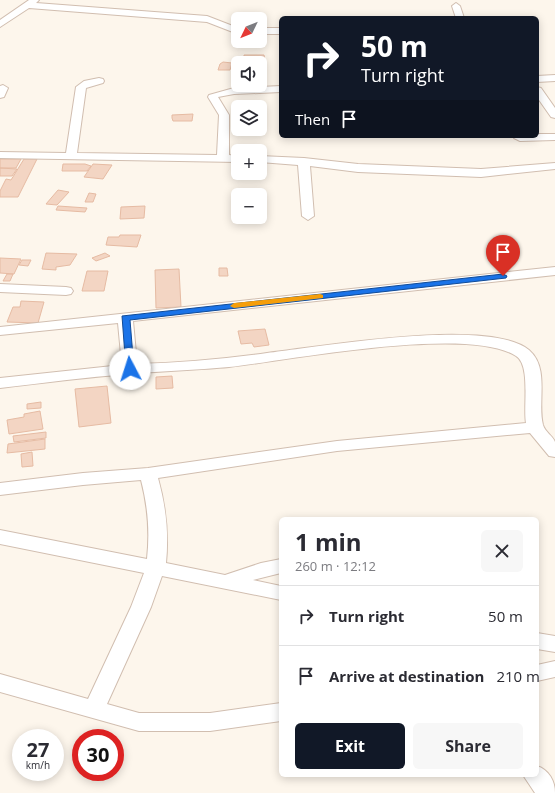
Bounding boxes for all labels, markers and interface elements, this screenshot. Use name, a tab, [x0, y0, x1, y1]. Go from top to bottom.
north arrow	[231, 12, 267, 48]
map controls	[231, 12, 267, 224]
text: 50 m	[361, 27, 428, 65]
icon: right	[295, 32, 347, 84]
button: sound	[231, 56, 267, 92]
text: Turn right	[361, 63, 444, 87]
button: layers	[231, 100, 267, 136]
icon: arrive	[338, 108, 360, 130]
text: Then	[295, 109, 330, 129]
button: +	[231, 144, 267, 180]
button: −	[231, 188, 267, 224]
pin	[486, 235, 520, 276]
icon: arrive	[492, 241, 514, 263]
position arrow	[109, 348, 151, 390]
text: 1 min	[295, 525, 362, 558]
button: close	[481, 530, 523, 572]
text: 260 m · 12:12	[295, 557, 376, 575]
icon: right	[295, 605, 317, 627]
text: Turn right	[329, 606, 404, 626]
text: 50 m	[488, 606, 523, 626]
icon: arrive	[295, 665, 317, 687]
text: Arrive at destination	[329, 666, 484, 686]
text: 210 m	[496, 666, 540, 686]
button: Exit	[295, 723, 405, 769]
button: Share	[413, 723, 523, 769]
speed limit sign: 30	[72, 729, 124, 781]
text: 27	[27, 736, 49, 763]
text: km/h	[26, 758, 50, 772]

